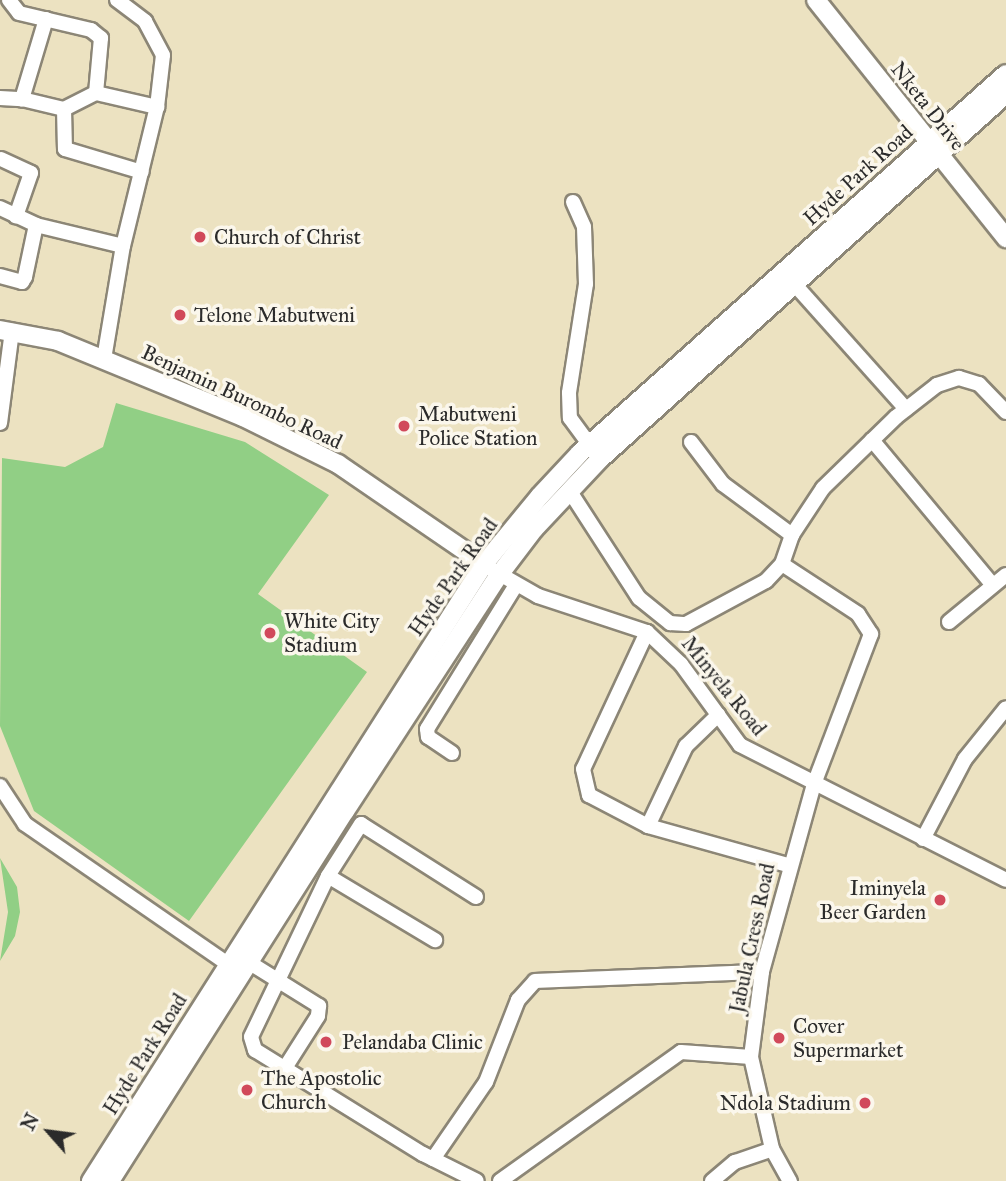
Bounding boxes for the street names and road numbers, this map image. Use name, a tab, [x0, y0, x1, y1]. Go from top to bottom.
street label: Nketa Drive	[886, 57, 970, 155]
street label: Hyde Park Road	[798, 119, 918, 231]
street label: Benjamin Burombo Road	[138, 339, 346, 455]
street label: Hyde Park Road	[403, 513, 503, 641]
street label: Minyela Road	[676, 631, 772, 741]
street label: Jabula Cress Road	[724, 861, 780, 1015]
street label: Hyde Park Road	[98, 989, 192, 1119]

